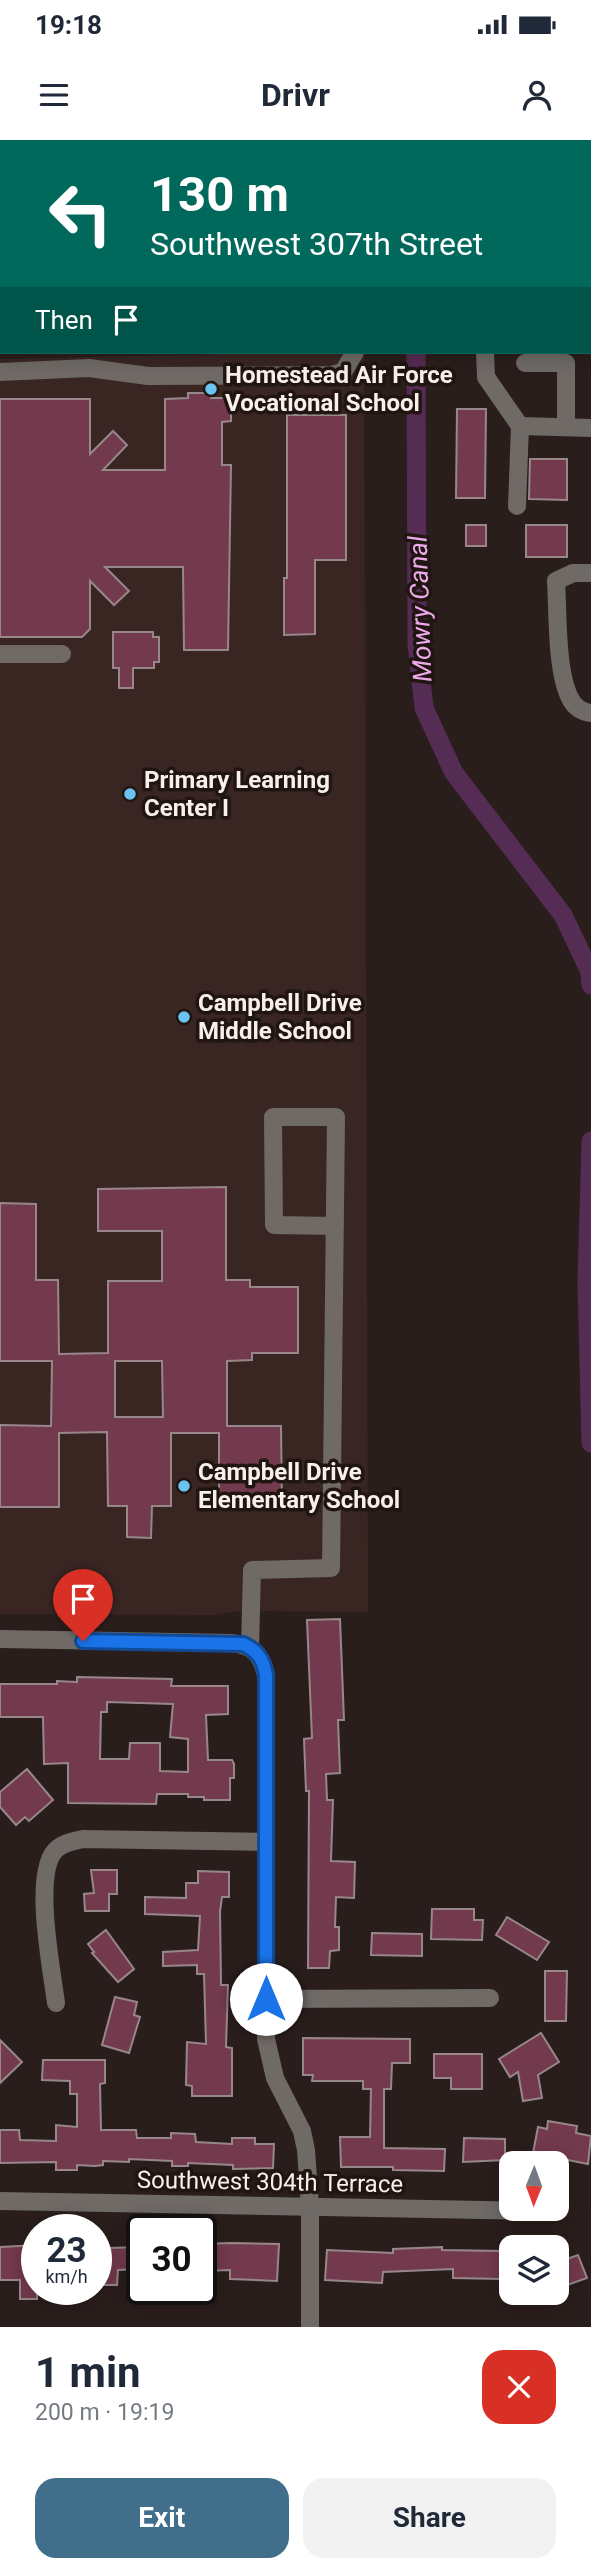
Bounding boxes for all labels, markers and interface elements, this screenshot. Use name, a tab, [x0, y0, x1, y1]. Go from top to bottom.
text: 19:18	[35, 10, 102, 40]
icon: menu	[35, 76, 73, 114]
text: Drivr	[261, 76, 330, 114]
icon: person	[518, 76, 556, 114]
text: 130 m	[150, 166, 289, 223]
icon: left	[35, 168, 126, 259]
text: Southwest 307th Street	[150, 225, 483, 263]
icon: arrive	[107, 301, 145, 339]
text: Then	[35, 305, 93, 335]
place label: Homestead Air Force Vocational School	[225, 361, 453, 417]
marker: Homestead Air Force Vocational School	[203, 381, 219, 397]
water label: Mowry Canal	[402, 534, 438, 683]
place label: Primary Learning Center I	[144, 766, 330, 822]
marker: Primary Learning Center I	[122, 786, 138, 802]
place label: Campbell Drive Middle School	[198, 989, 362, 1045]
marker: Campbell Drive Middle School	[176, 1009, 192, 1025]
place label: Campbell Drive Elementary School	[198, 1458, 400, 1514]
marker: Campbell Drive Elementary School	[176, 1478, 192, 1494]
pin	[53, 1569, 113, 1641]
icon: arrive	[64, 1580, 102, 1618]
position arrow	[229, 1962, 303, 2036]
north arrow	[499, 2151, 569, 2221]
map controls	[499, 2151, 569, 2305]
street label: Southwest 304th Terrace	[137, 2166, 403, 2198]
speed limit sign: 30	[126, 2214, 217, 2305]
text: 23	[46, 2230, 87, 2271]
button: layers	[499, 2235, 569, 2305]
text: km/h	[45, 2266, 88, 2287]
text: 1 min	[35, 2348, 141, 2397]
button: close	[482, 2350, 556, 2424]
text: 200 m · 19:19	[35, 2399, 174, 2426]
button: Exit	[35, 2478, 289, 2558]
button: Share	[303, 2478, 556, 2558]

